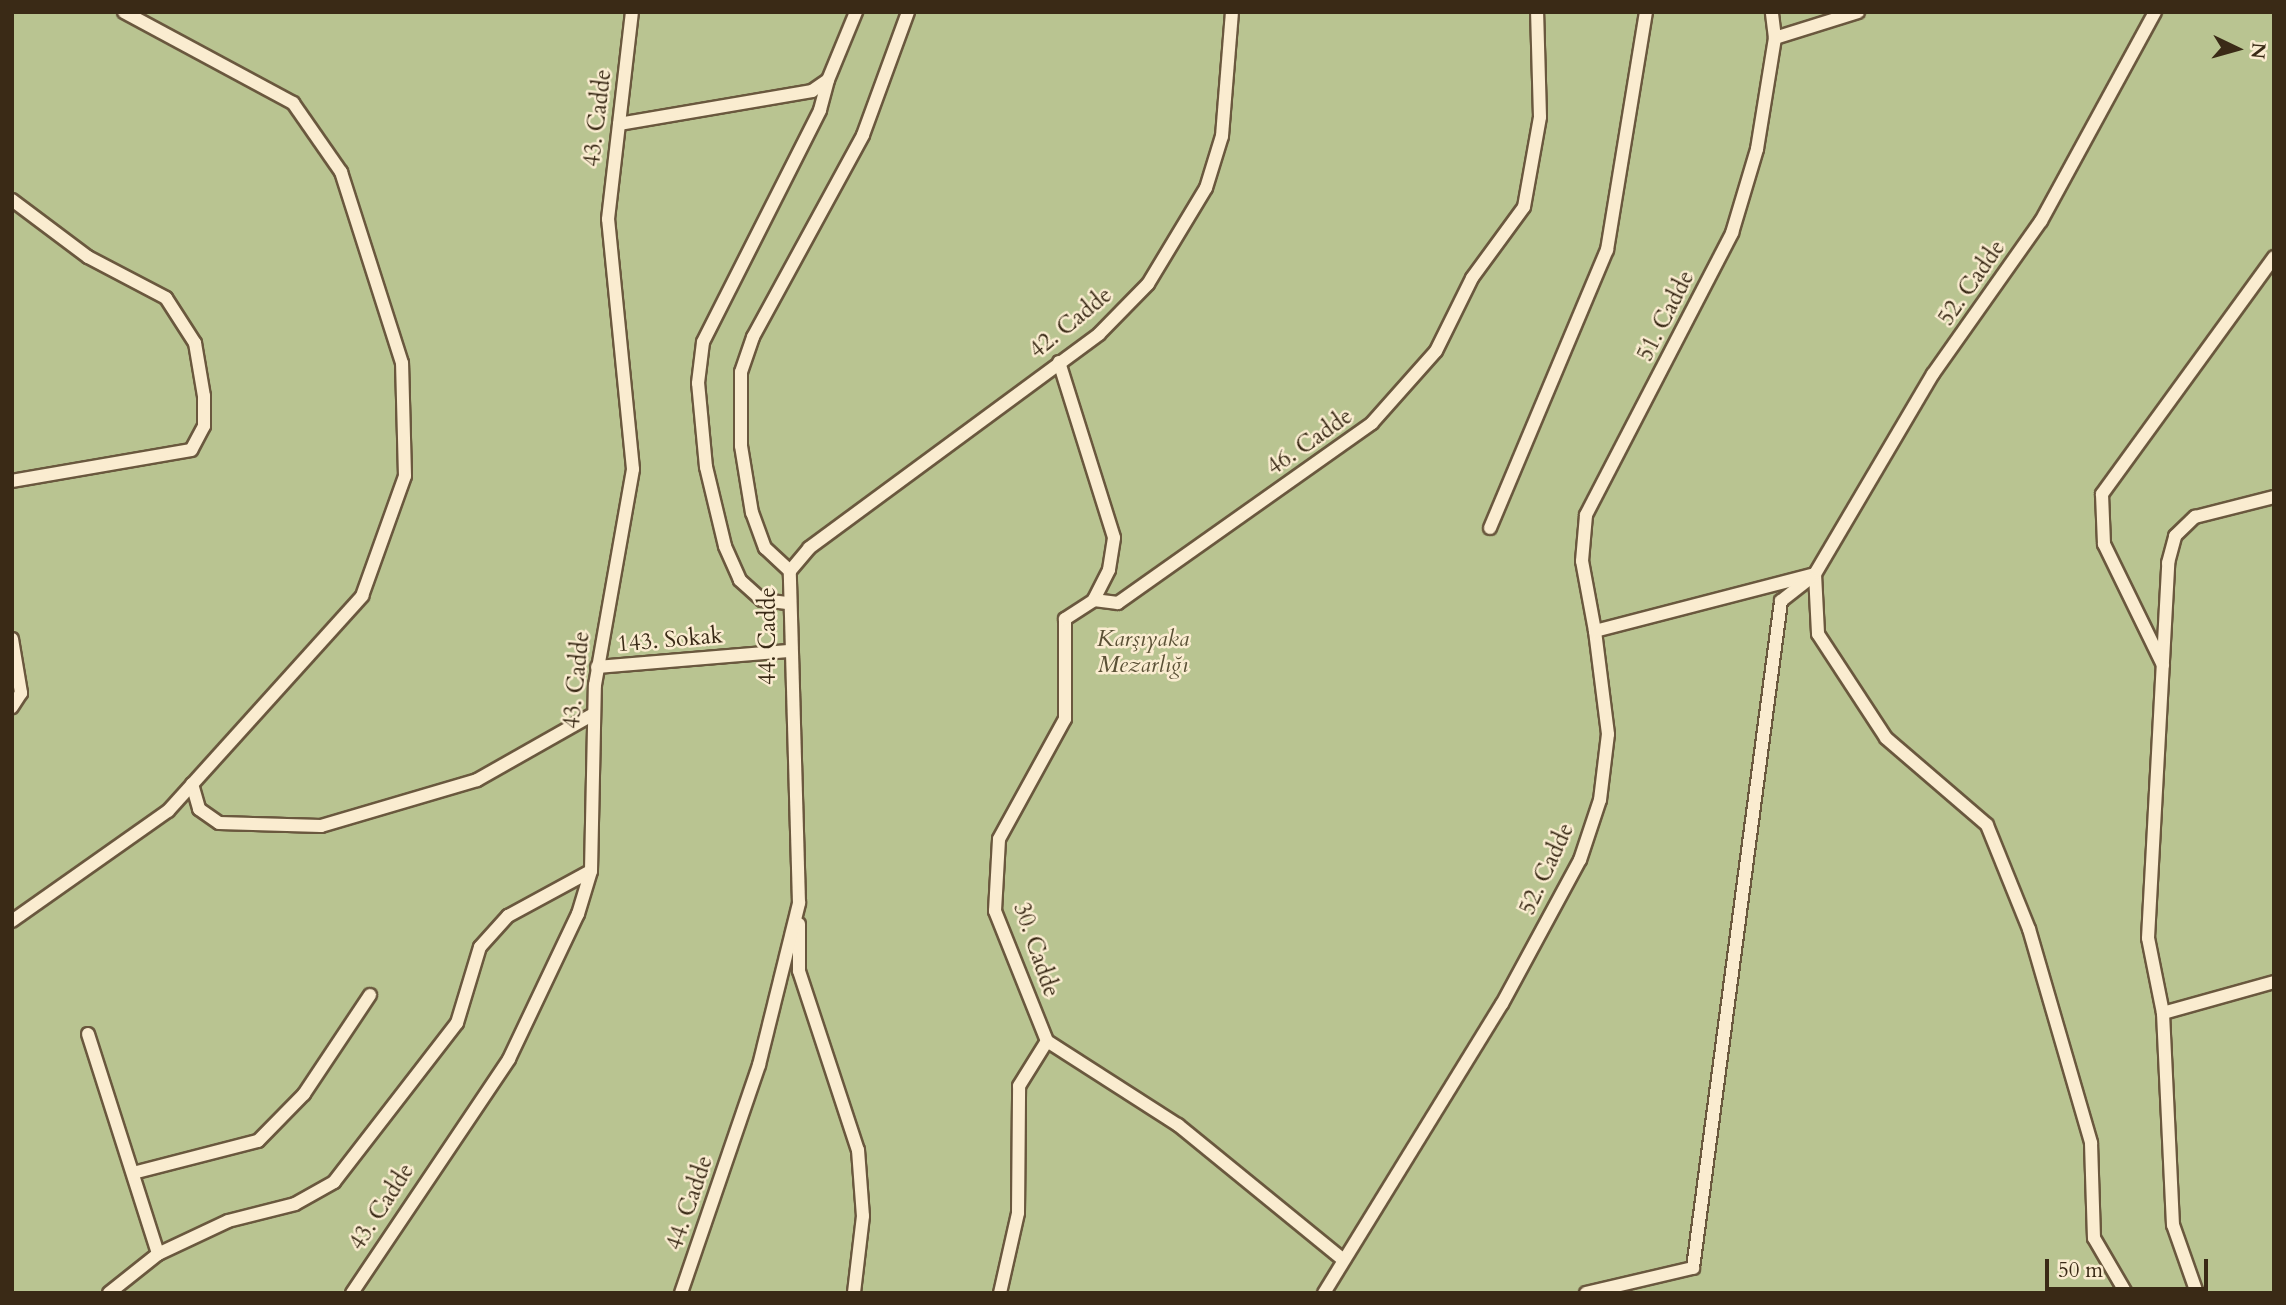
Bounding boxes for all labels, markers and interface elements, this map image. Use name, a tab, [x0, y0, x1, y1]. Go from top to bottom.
north arrow	[2202, 14, 2272, 84]
text: N	[2244, 41, 2272, 60]
street label: 43. Cadde	[578, 68, 618, 168]
street label: 52. Cadde	[1933, 235, 2011, 331]
street label: 51. Cadde	[1631, 266, 1701, 366]
street label: 42. Cadde	[1024, 281, 1118, 365]
street label: 46. Cadde	[1262, 403, 1358, 481]
street label: 44. Cadde	[754, 587, 782, 685]
street label: 143. Sokak	[616, 622, 724, 658]
park label: Karşıyaka Mezarlığı	[1097, 625, 1189, 679]
street label: 43. Cadde	[558, 630, 596, 730]
street label: 52. Cadde	[1514, 819, 1580, 919]
street label: 30. Cadde	[1007, 899, 1065, 1001]
street label: 44. Cadde	[661, 1152, 719, 1254]
street label: 43. Cadde	[344, 1158, 420, 1256]
scale bar	[2048, 1246, 2211, 1290]
text: 50 m	[2058, 1256, 2103, 1285]

